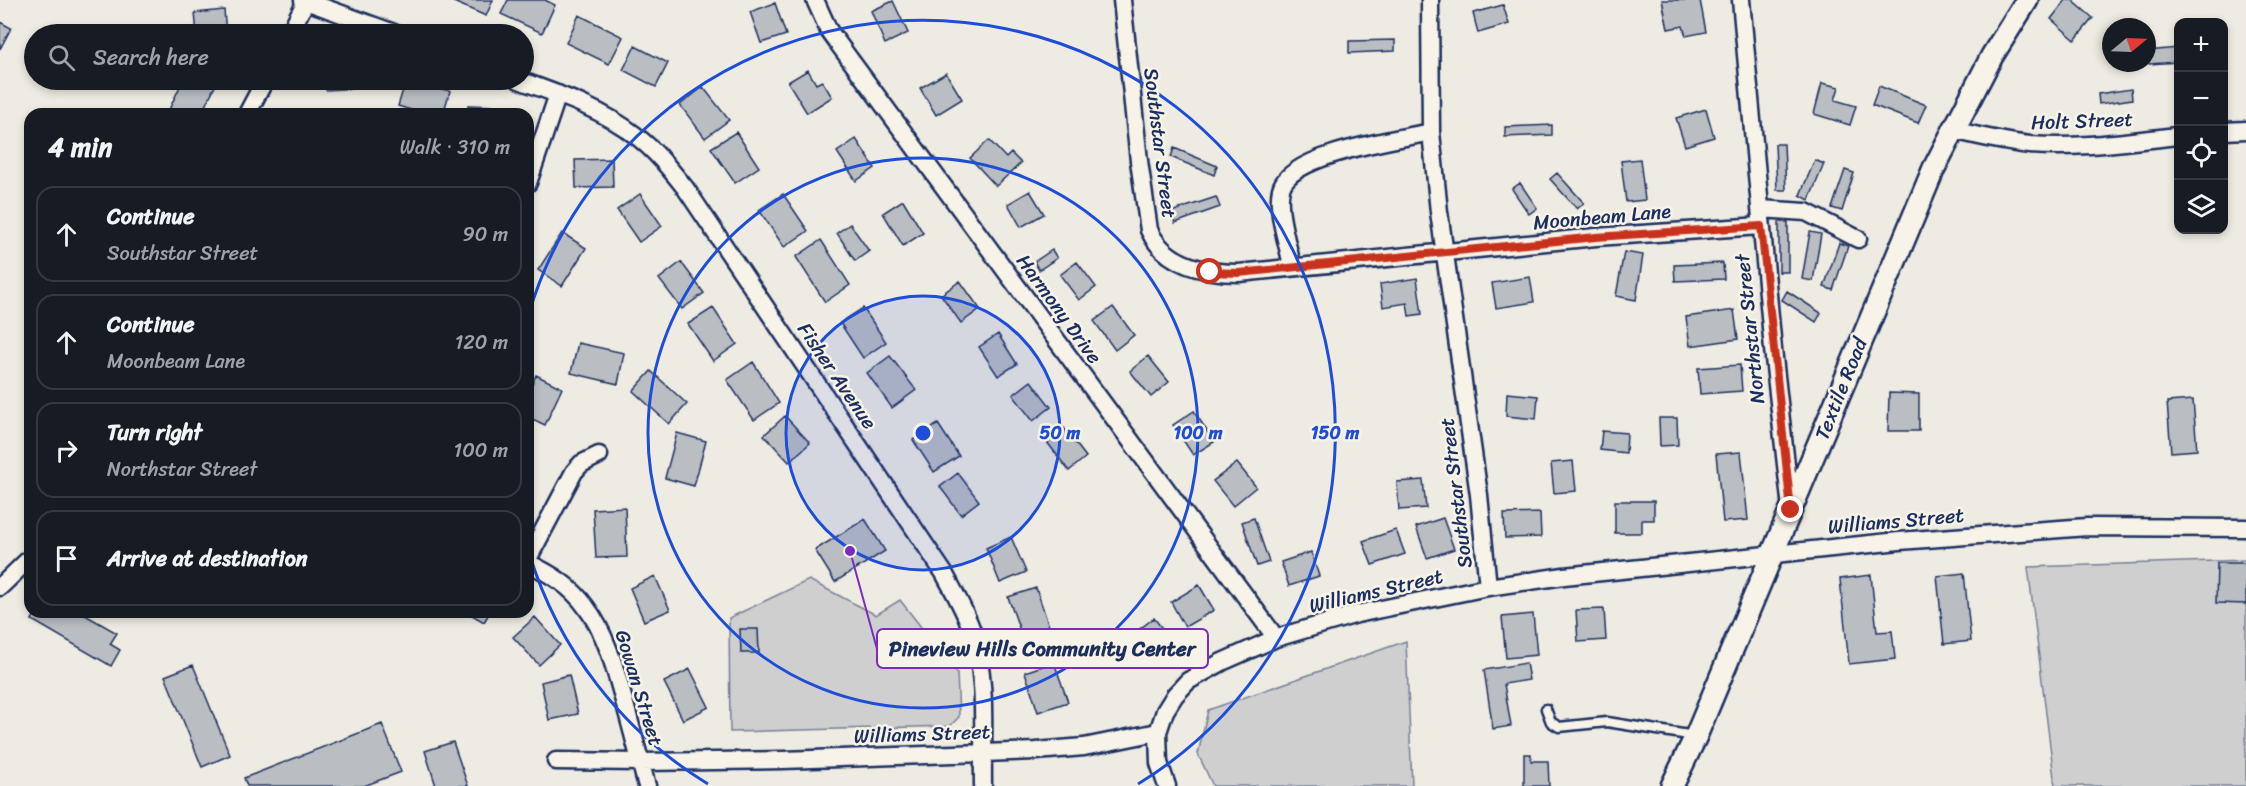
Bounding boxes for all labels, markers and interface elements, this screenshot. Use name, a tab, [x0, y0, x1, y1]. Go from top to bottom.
north arrow	[2102, 18, 2156, 72]
map controls	[2174, 18, 2228, 234]
button: +	[2174, 18, 2228, 72]
search box	[24, 24, 534, 90]
text: Search here	[93, 38, 209, 77]
icon: search	[45, 41, 78, 74]
street label: Southstar Street	[1133, 66, 1187, 220]
button: −	[2174, 72, 2228, 126]
street label: Holt Street	[2030, 102, 2134, 140]
text: 4 min	[48, 124, 112, 170]
button: locate	[2174, 126, 2228, 180]
text: Walk · 310 m	[400, 130, 510, 165]
button: layers	[2174, 180, 2228, 234]
street label: Moonbeam Lane	[1532, 194, 1673, 240]
text: Continue	[107, 197, 195, 236]
text: 90 m	[463, 217, 508, 252]
icon: ahead	[50, 218, 83, 251]
text: Southstar Street	[107, 236, 258, 271]
street label: Harmony Drive	[1007, 246, 1111, 372]
street label: Northstar Street	[1725, 252, 1775, 406]
route start	[1196, 258, 1222, 284]
text: Continue	[107, 305, 195, 344]
street label: Fisher Avenue	[788, 315, 886, 437]
text: 120 m	[455, 325, 508, 360]
icon: ahead	[50, 326, 83, 359]
street label: Textile Road	[1805, 331, 1878, 445]
text: Moonbeam Lane	[107, 344, 245, 379]
text: Turn right	[107, 413, 202, 452]
street label: Southstar Street	[1429, 416, 1483, 570]
text: 50 m	[1040, 417, 1081, 449]
text: 100 m	[1174, 417, 1223, 449]
text: 150 m	[1311, 417, 1359, 449]
centre of rings	[913, 423, 933, 443]
text: 100 m	[454, 433, 508, 468]
icon: right	[50, 434, 83, 467]
text: Northstar Street	[107, 452, 257, 487]
route end	[1777, 496, 1803, 522]
street label: Williams Street	[1827, 498, 1966, 544]
text: Arrive at destination	[107, 539, 308, 578]
icon: arrive	[50, 542, 83, 575]
street label: Williams Street	[1306, 559, 1447, 623]
street label: Gowan Street	[605, 626, 673, 751]
callout: Pineview Hills Community Center	[877, 629, 1208, 668]
text: Pineview Hills Community Center	[889, 630, 1198, 668]
street label: Williams Street	[853, 714, 991, 754]

